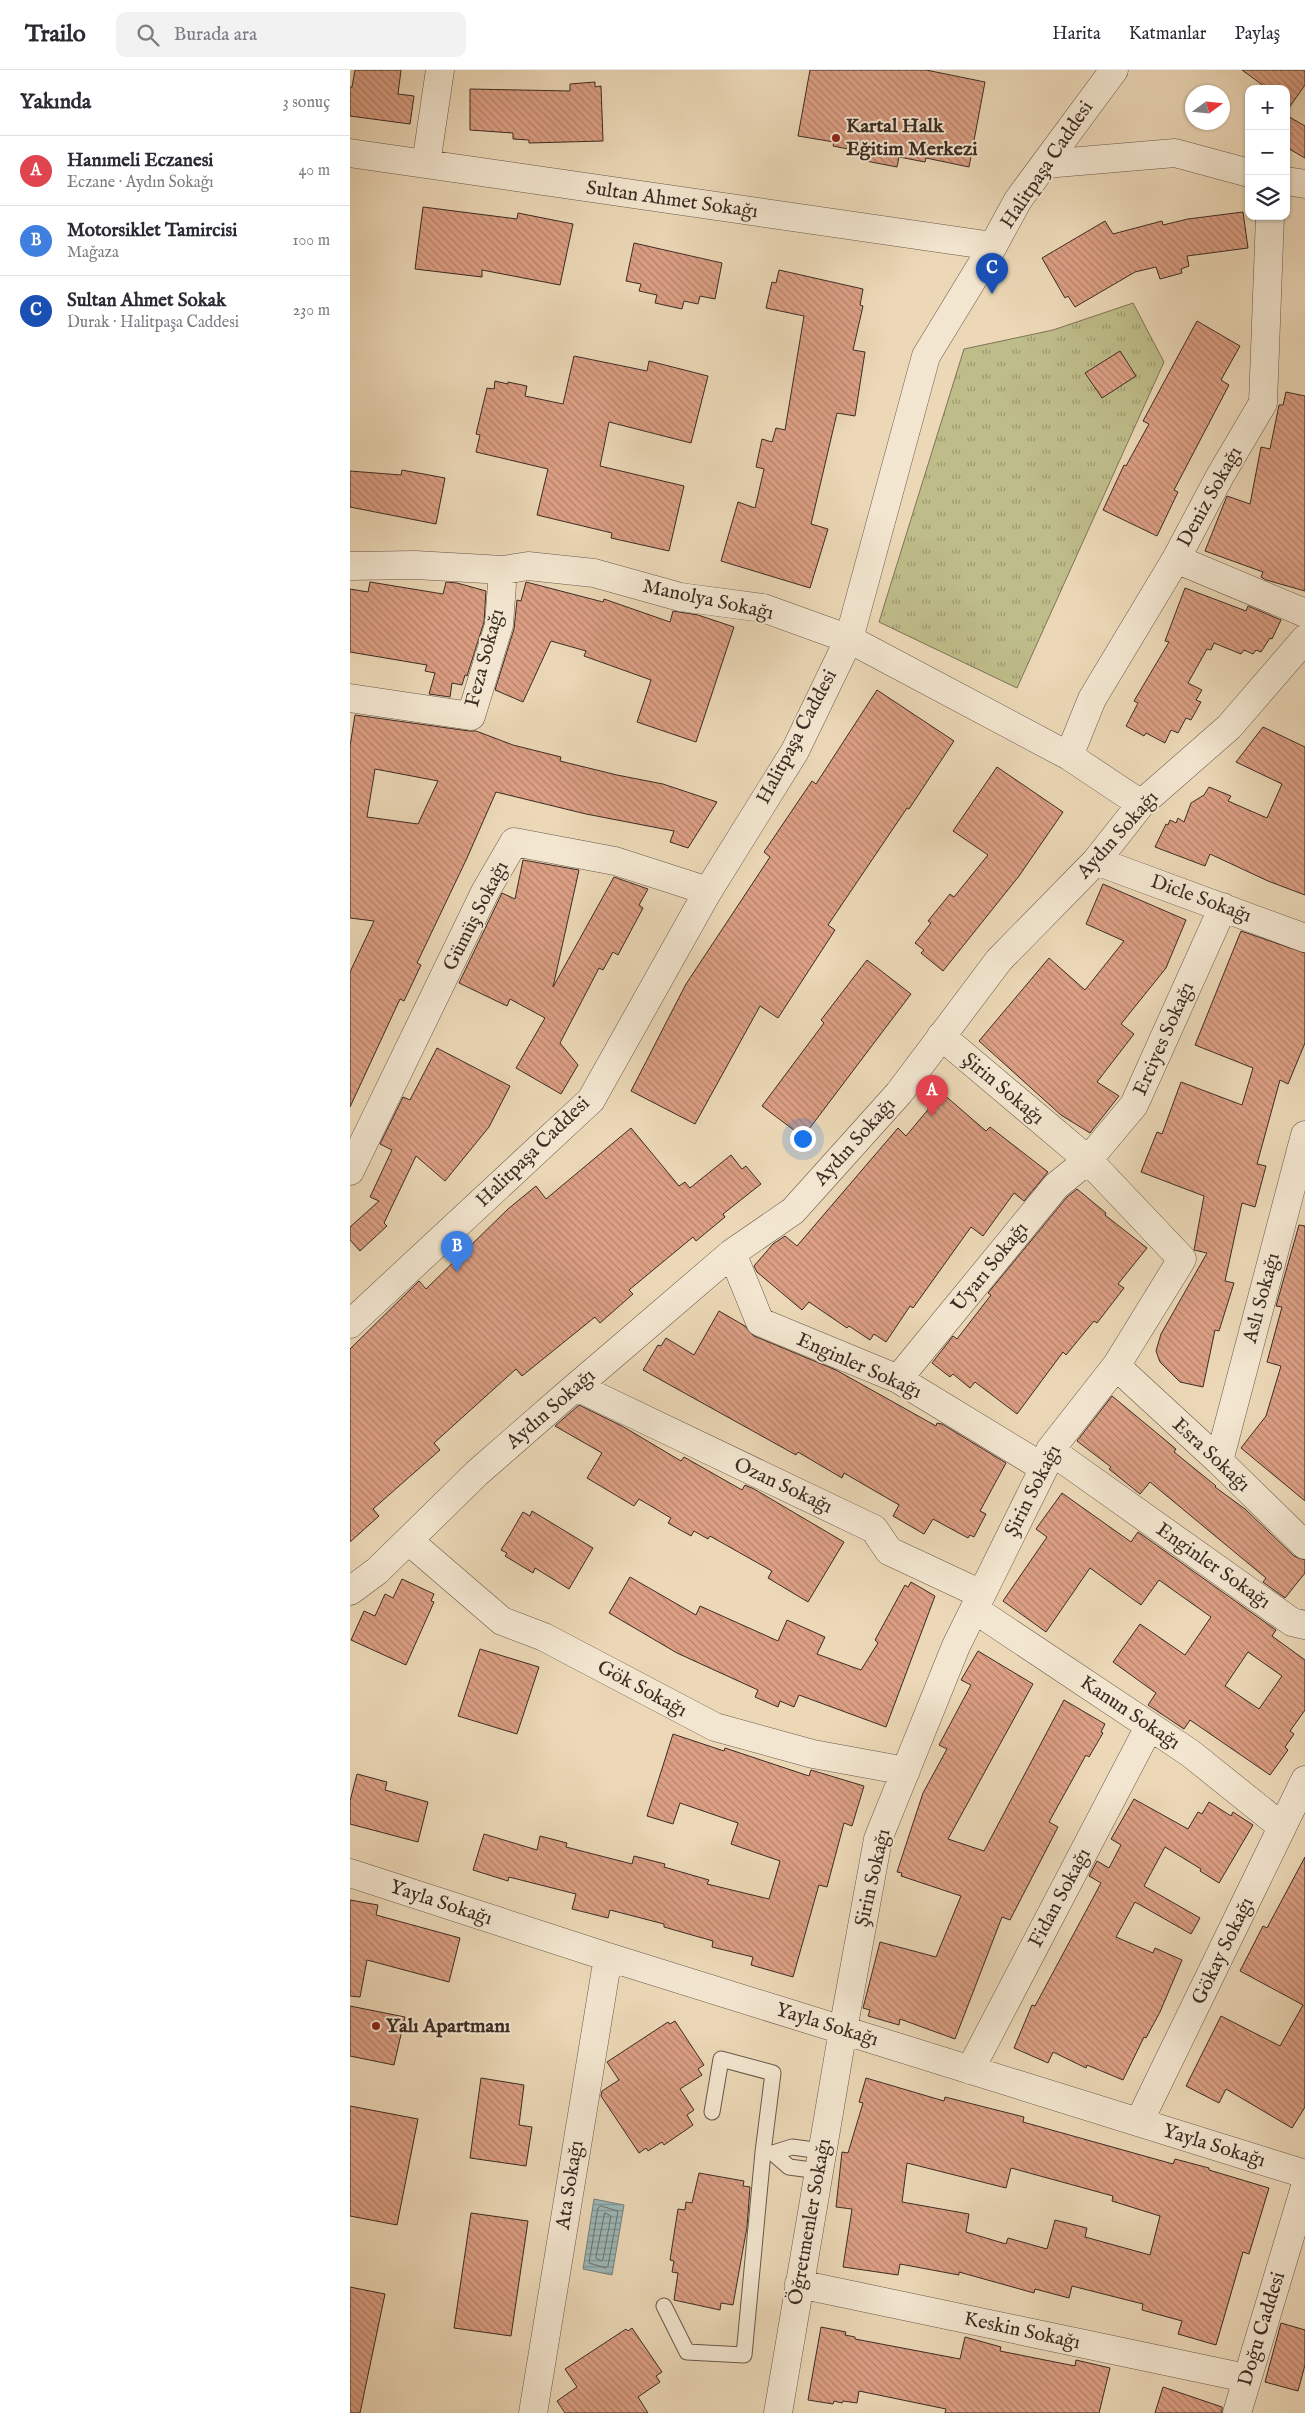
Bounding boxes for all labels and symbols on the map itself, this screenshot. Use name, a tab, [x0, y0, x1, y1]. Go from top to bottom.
north arrow	[1185, 85, 1230, 130]
street label: Halitpaşa Caddesi	[995, 96, 1099, 234]
place label: Kartal Halk Eğitim Merkezi	[846, 114, 978, 162]
marker: Kartal Halk Eğitim Merkezi	[830, 132, 842, 144]
street label: Sultan Ahmet Sokağı	[585, 176, 759, 224]
pin: C	[976, 253, 1008, 294]
street label: Deniz Sokağı	[1172, 442, 1248, 552]
street label: Manolya Sokağı	[640, 574, 776, 626]
street label: Feza Sokağı	[460, 606, 510, 710]
street label: Halitpaşa Caddesi	[751, 665, 843, 809]
street label: Aydın Sokağı	[1071, 786, 1164, 885]
street label: Gümüş Sokağı	[438, 857, 514, 975]
street label: Dicle Sokağı	[1147, 869, 1255, 929]
street label: Erciyes Sokağı	[1128, 978, 1200, 1100]
street label: Şirin Sokağı	[957, 1047, 1049, 1131]
pin: A	[916, 1075, 948, 1116]
street label: Halitpaşa Caddesi	[471, 1091, 595, 1213]
street label: Aydın Sokağı	[808, 1093, 901, 1192]
your location	[790, 1126, 816, 1152]
street label: Uyarı Sokağı	[946, 1217, 1034, 1317]
pin: B	[441, 1231, 473, 1272]
street label: Aslı Sokağı	[1238, 1250, 1286, 1347]
street label: Enginler Sokağı	[793, 1327, 925, 1405]
street label: Aydın Sokağı	[501, 1363, 601, 1455]
street label: Esra Sokağı	[1167, 1413, 1255, 1497]
street label: Şirin Sokağı	[999, 1441, 1067, 1541]
street label: Ozan Sokağı	[730, 1452, 836, 1520]
street label: Enginler Sokağı	[1151, 1517, 1275, 1615]
street label: Gök Sokağı	[593, 1655, 691, 1723]
street label: Kanun Sokağı	[1075, 1670, 1185, 1756]
street label: Şirin Sokağı	[850, 1827, 896, 1929]
street label: Fidan Sokağı	[1023, 1844, 1097, 1952]
street label: Yayla Sokağı	[387, 1875, 495, 1931]
street label: Gökay Sokağı	[1186, 1893, 1260, 2009]
street label: Yayla Sokağı	[773, 1998, 881, 2052]
place label: Yalı Apartmanı	[386, 2014, 511, 2039]
marker: Yalı Apartmanı	[370, 2020, 382, 2032]
street label: Yayla Sokağı	[1160, 2119, 1268, 2173]
street label: Öğretmenler Sokağı	[783, 2137, 837, 2307]
street label: Ata Sokağı	[550, 2139, 589, 2232]
street label: Doğu Caddesi	[1233, 2269, 1291, 2389]
street label: Keskin Sokağı	[962, 2306, 1082, 2356]

